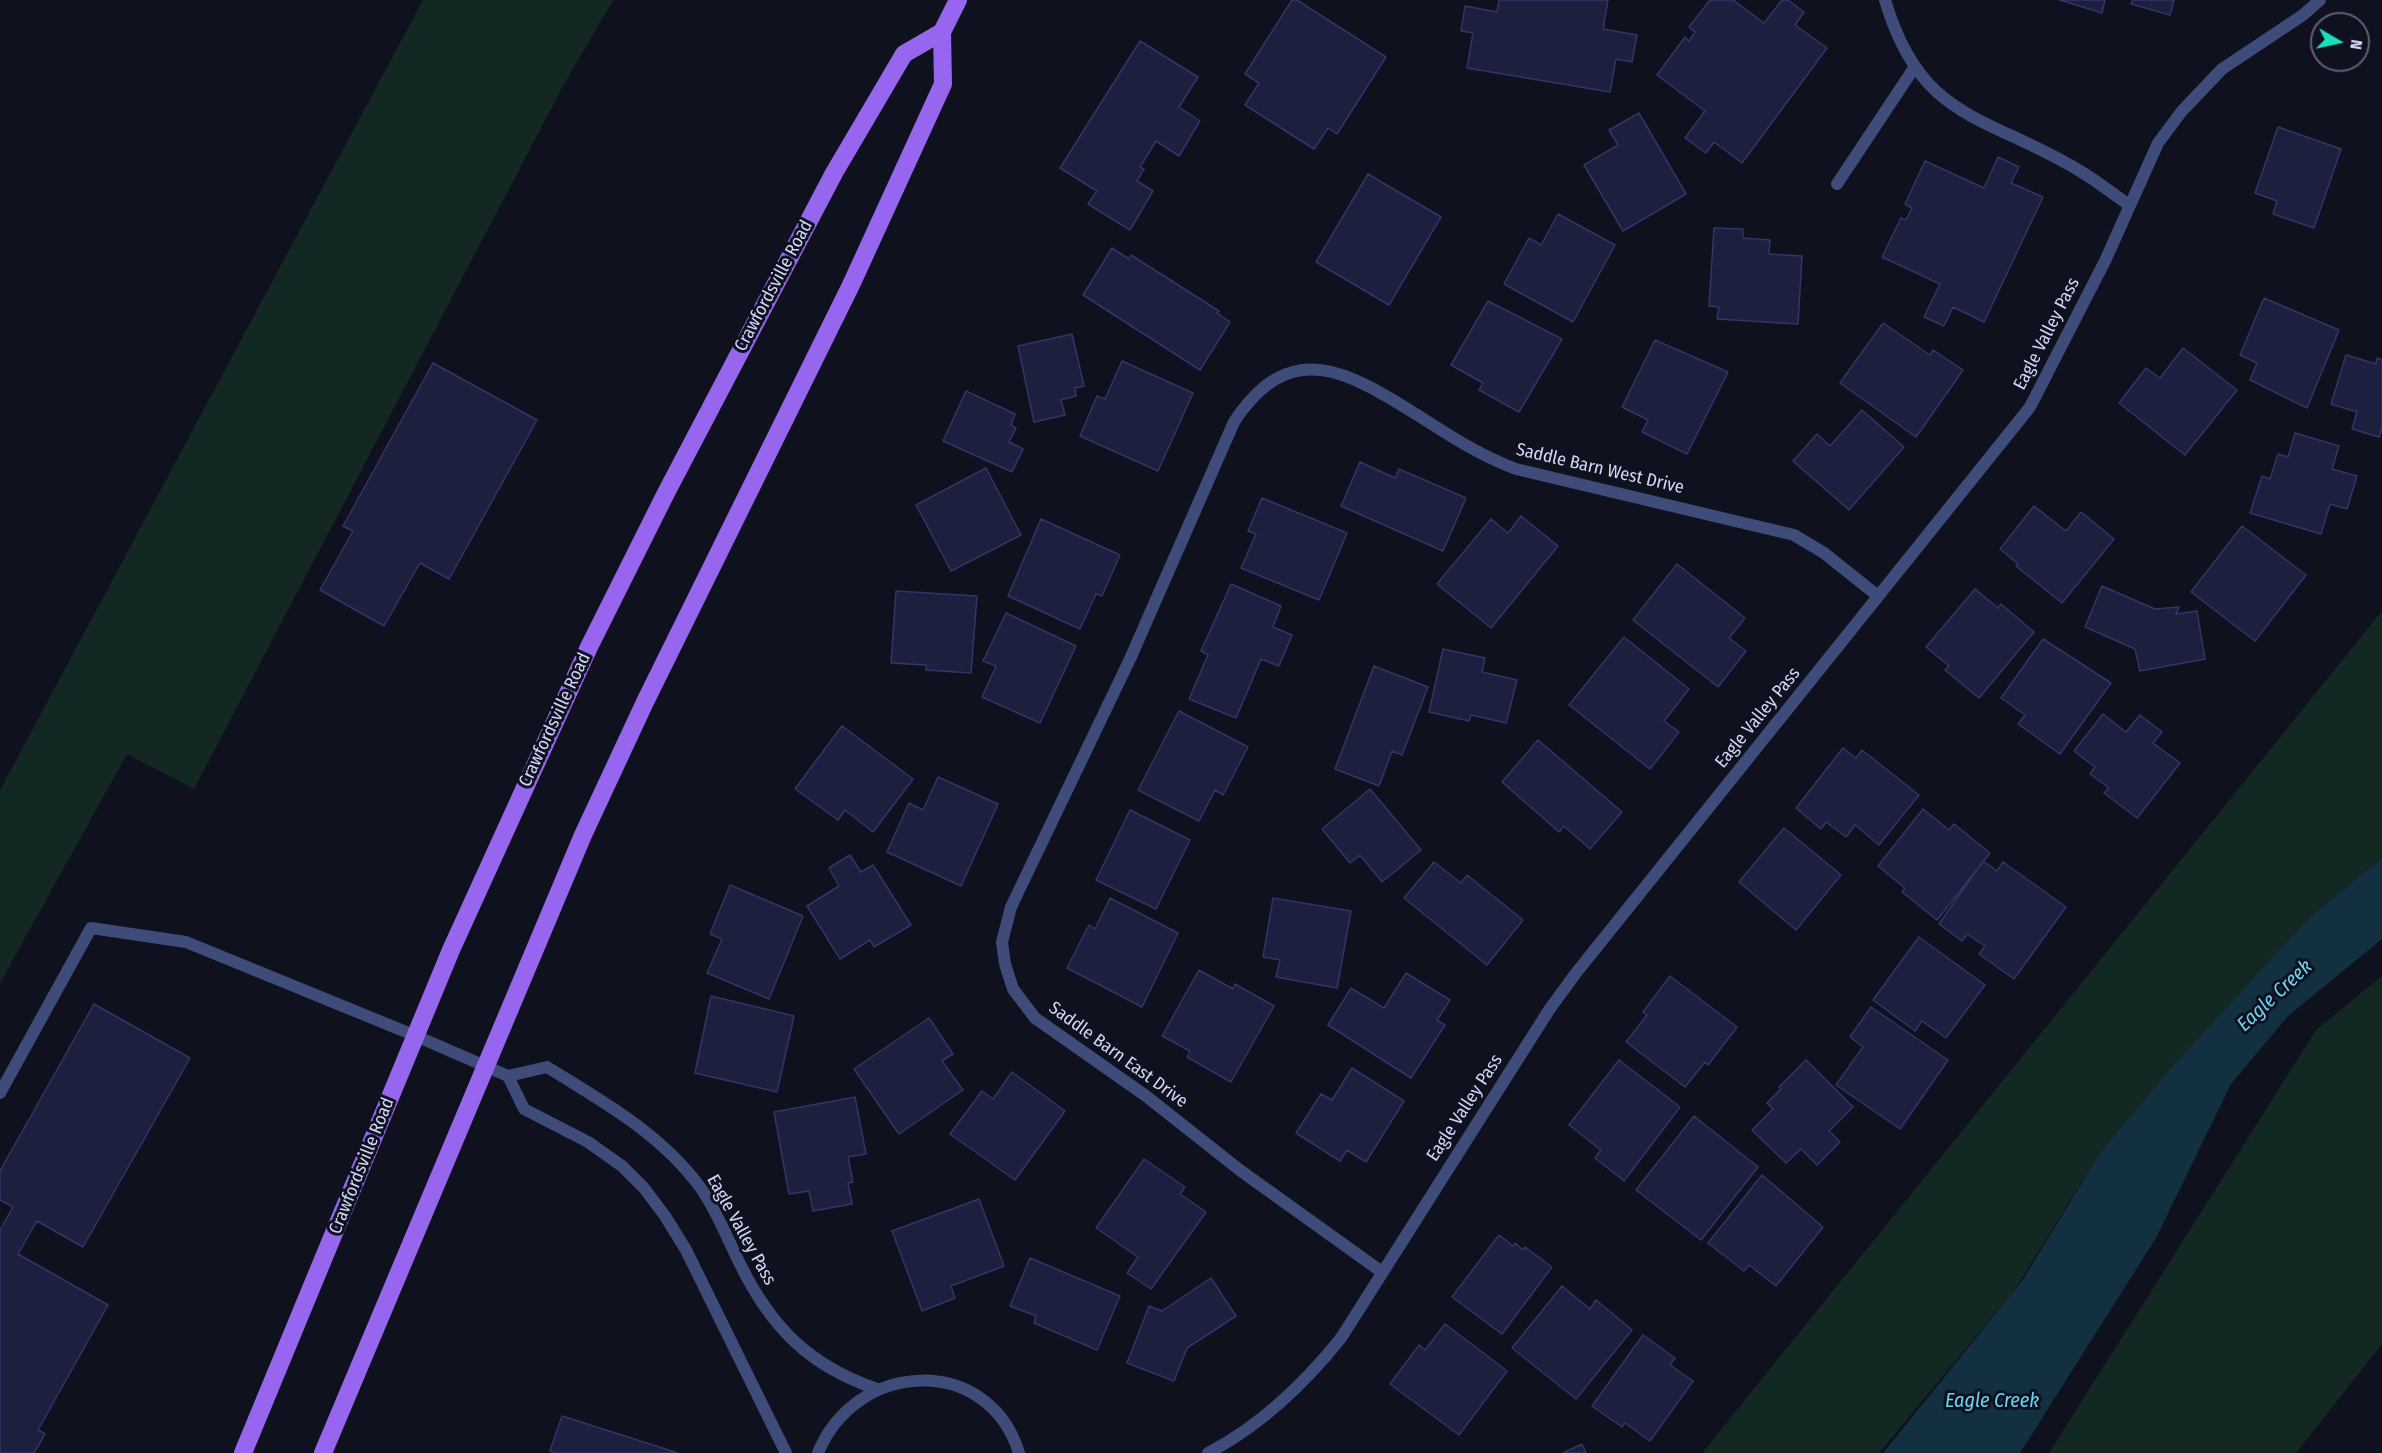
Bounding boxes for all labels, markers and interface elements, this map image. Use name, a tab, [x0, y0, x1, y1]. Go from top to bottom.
north arrow	[2310, 12, 2370, 72]
text: N	[2346, 38, 2366, 51]
street label: Crawfordsville Road	[730, 217, 818, 355]
street label: Eagle Valley Pass	[2009, 274, 2085, 394]
street label: Saddle Barn West Drive	[1514, 439, 1686, 499]
street label: Crawfordsville Road	[515, 650, 595, 790]
street label: Eagle Valley Pass	[1711, 663, 1805, 773]
water label: Eagle Creek	[2232, 955, 2318, 1037]
street label: Saddle Barn East Drive	[1044, 997, 1192, 1113]
street label: Eagle Valley Pass	[1422, 1051, 1508, 1165]
street label: Crawfordsville Road	[325, 1095, 399, 1237]
street label: Eagle Valley Pass	[702, 1171, 780, 1289]
water label: Eagle Creek	[1945, 1389, 2039, 1413]

